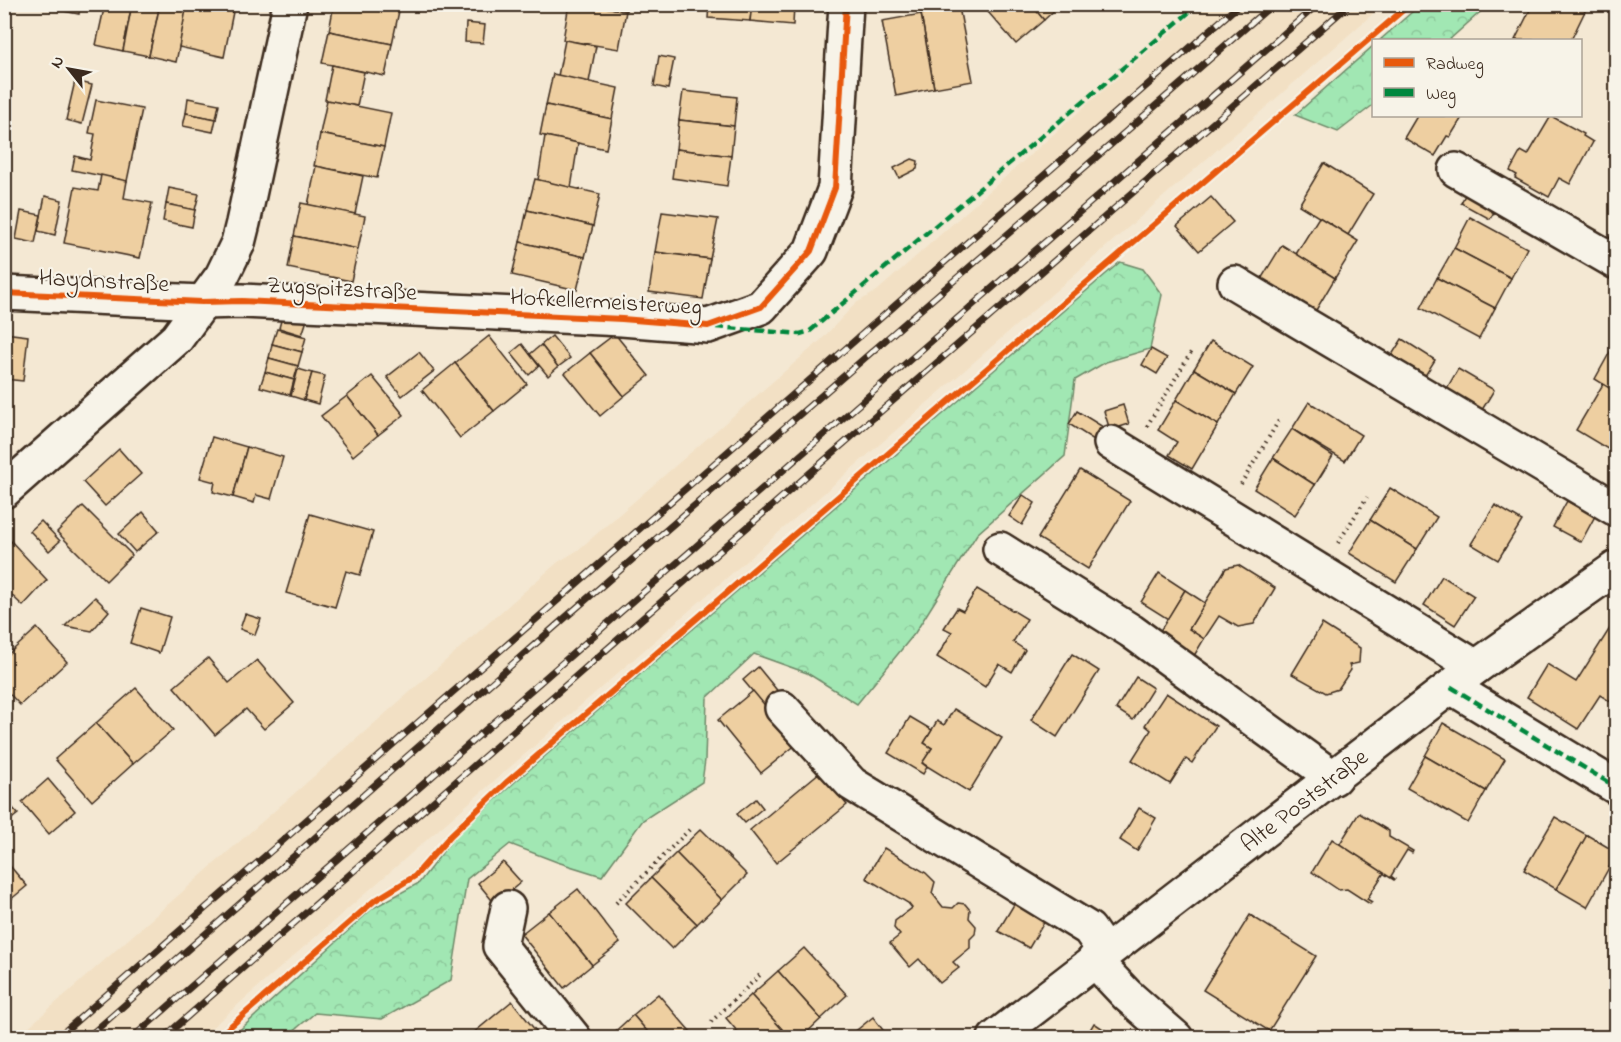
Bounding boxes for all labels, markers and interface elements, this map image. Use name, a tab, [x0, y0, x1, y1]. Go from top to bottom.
north arrow	[39, 39, 99, 99]
legend	[1372, 39, 1582, 117]
text: N	[45, 51, 71, 73]
text: Radweg	[1426, 52, 1484, 79]
text: Weg	[1426, 82, 1456, 109]
street label: Haydnstraße	[38, 262, 170, 304]
street label: Zugspitzstraße	[266, 269, 418, 312]
street label: Hofkellermeisterweg	[509, 281, 703, 326]
street label: Alte Poststraße	[1234, 741, 1377, 862]

